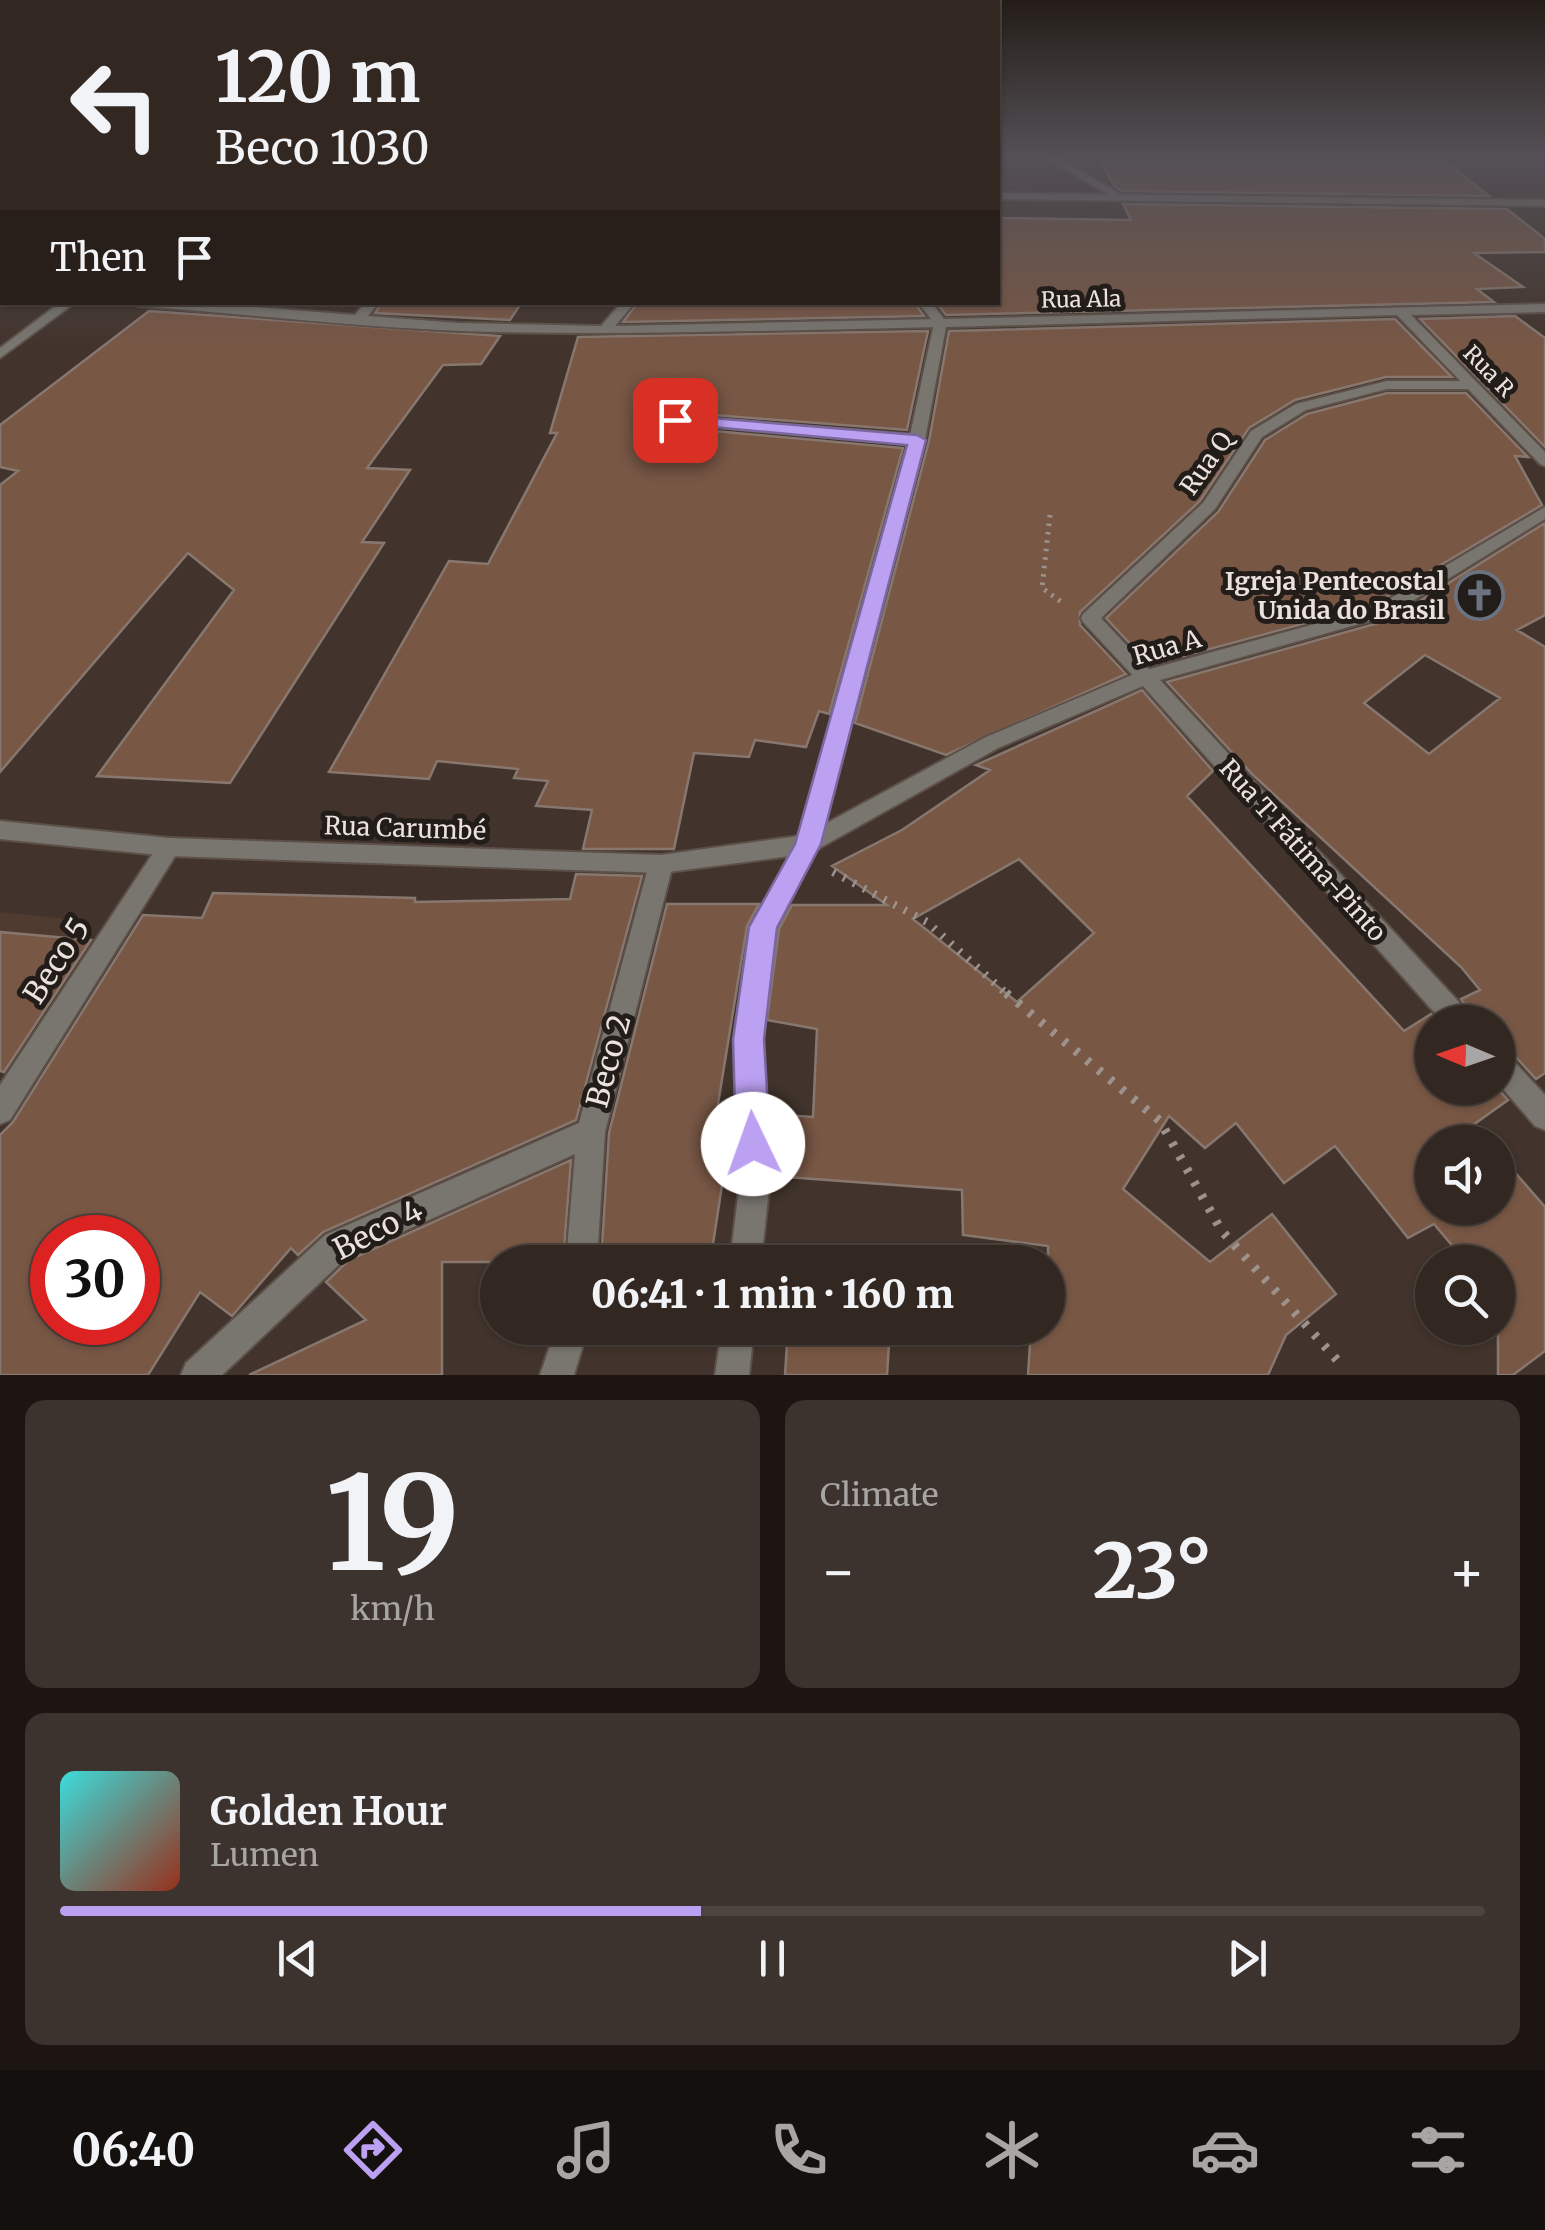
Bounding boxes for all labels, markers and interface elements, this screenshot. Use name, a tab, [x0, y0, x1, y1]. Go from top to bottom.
text: 120 m	[215, 33, 420, 121]
icon: left	[50, 40, 180, 170]
text: Beco 1030	[215, 120, 429, 176]
icon: arrive	[167, 230, 222, 285]
text: Then	[50, 234, 147, 281]
street label: Rua Ala	[1041, 284, 1122, 314]
street label: Rua R	[1458, 339, 1521, 403]
pin	[633, 378, 718, 463]
icon: arrive	[648, 393, 703, 448]
street label: Rua Q	[1173, 424, 1240, 501]
place label: Igreja Pentecostal Unida do Brasil	[1225, 565, 1445, 626]
church icon: Igreja Pentecostal Unida do Brasil	[1454, 569, 1506, 621]
street label: Rua A	[1129, 622, 1205, 672]
street label: Rua T Fátima-Pinto	[1213, 752, 1393, 948]
street label: Rua Carumbé	[323, 809, 487, 847]
street label: Beco 5	[15, 911, 98, 1010]
north arrow	[1415, 1005, 1515, 1105]
map controls	[1415, 1005, 1515, 1345]
street label: Beco 2	[577, 1010, 639, 1111]
position arrow	[701, 1092, 805, 1196]
button: sound	[1415, 1125, 1515, 1225]
street label: Beco 4	[327, 1191, 429, 1268]
speed limit sign: 30	[30, 1215, 160, 1345]
button: search	[1415, 1245, 1515, 1345]
text: 06:41 · 1 min · 160 m	[591, 1271, 954, 1318]
text: 19	[325, 1442, 460, 1605]
text: Climate	[820, 1475, 938, 1515]
text: 23°	[1093, 1524, 1212, 1618]
text: −	[820, 1537, 857, 1606]
text: +	[1448, 1537, 1485, 1606]
text: km/h	[350, 1589, 435, 1629]
text: Golden Hour	[210, 1788, 447, 1835]
text: Lumen	[210, 1835, 319, 1875]
icon: previous	[270, 1931, 325, 1986]
icon: pause	[745, 1931, 800, 1986]
icon: next	[1220, 1931, 1275, 1986]
icon: directions	[338, 2115, 408, 2185]
icon: music	[551, 2115, 621, 2185]
icon: phone	[764, 2115, 834, 2185]
icon: climate	[977, 2115, 1047, 2185]
icon: car	[1190, 2115, 1260, 2185]
icon: filters	[1403, 2115, 1473, 2185]
text: 06:40	[72, 2122, 195, 2178]

